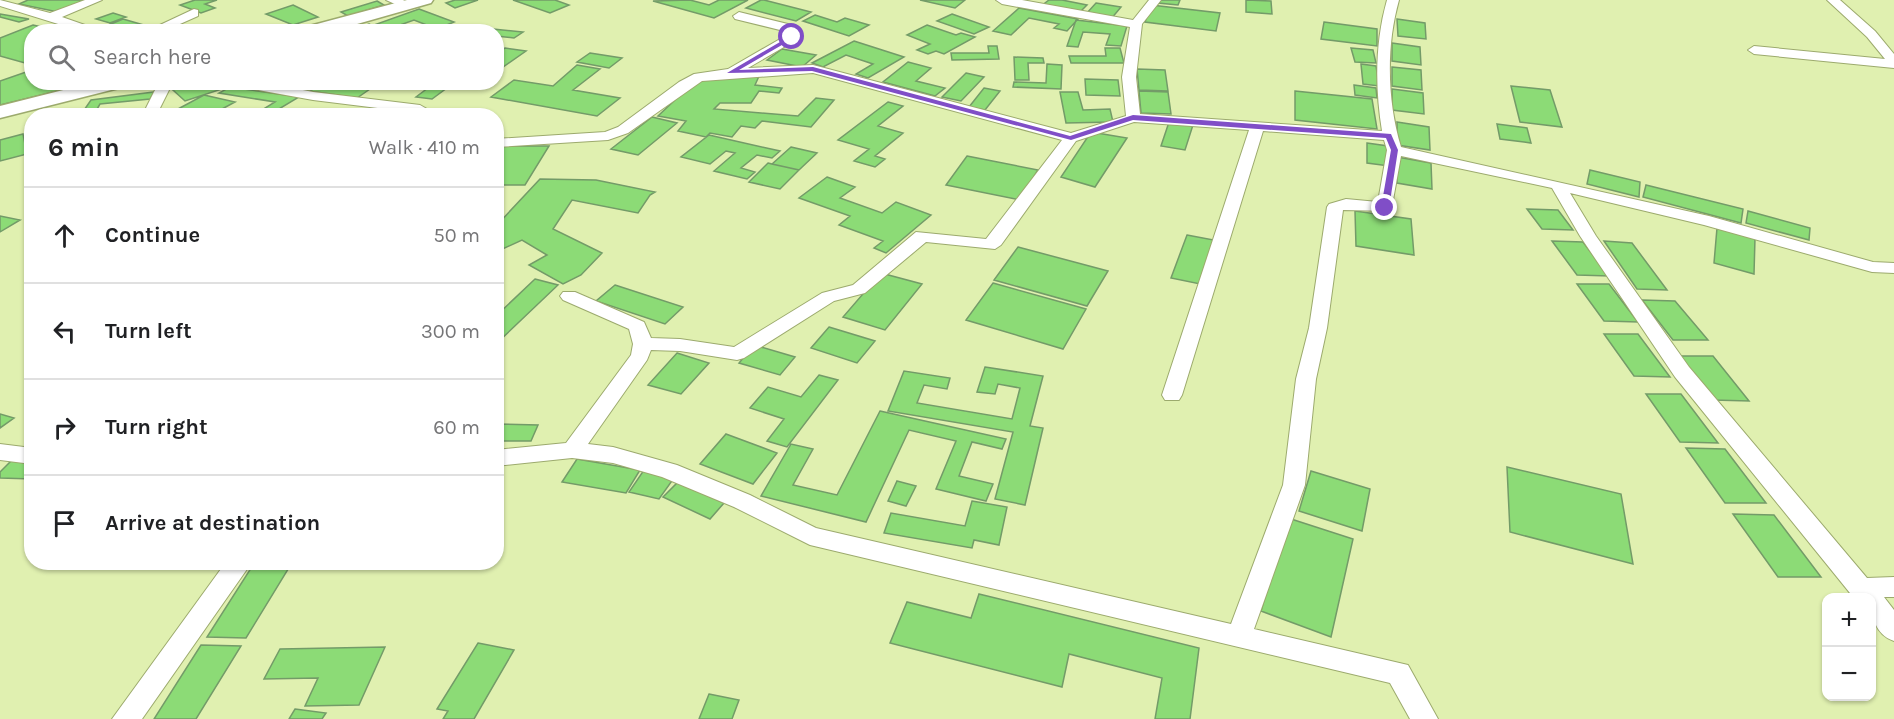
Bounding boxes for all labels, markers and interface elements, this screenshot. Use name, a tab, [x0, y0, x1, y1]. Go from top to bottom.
route start	[778, 23, 804, 49]
search box	[24, 24, 504, 90]
icon: search	[45, 41, 78, 74]
text: Search here	[93, 44, 211, 70]
text: 6 min	[48, 132, 120, 163]
text: Walk · 410 m	[369, 136, 480, 159]
route end	[1371, 194, 1397, 220]
icon: ahead	[48, 219, 81, 252]
text: Continue	[105, 222, 200, 248]
text: 50 m	[433, 224, 480, 247]
icon: left	[48, 315, 81, 348]
text: Turn left	[105, 318, 192, 344]
text: 300 m	[421, 320, 480, 343]
icon: right	[48, 411, 81, 444]
text: Turn right	[105, 414, 208, 440]
text: 60 m	[433, 416, 480, 439]
icon: arrive	[48, 507, 81, 540]
text: Arrive at destination	[105, 510, 320, 536]
map controls	[1822, 593, 1876, 701]
button: +	[1822, 593, 1876, 647]
button: −	[1822, 647, 1876, 701]

